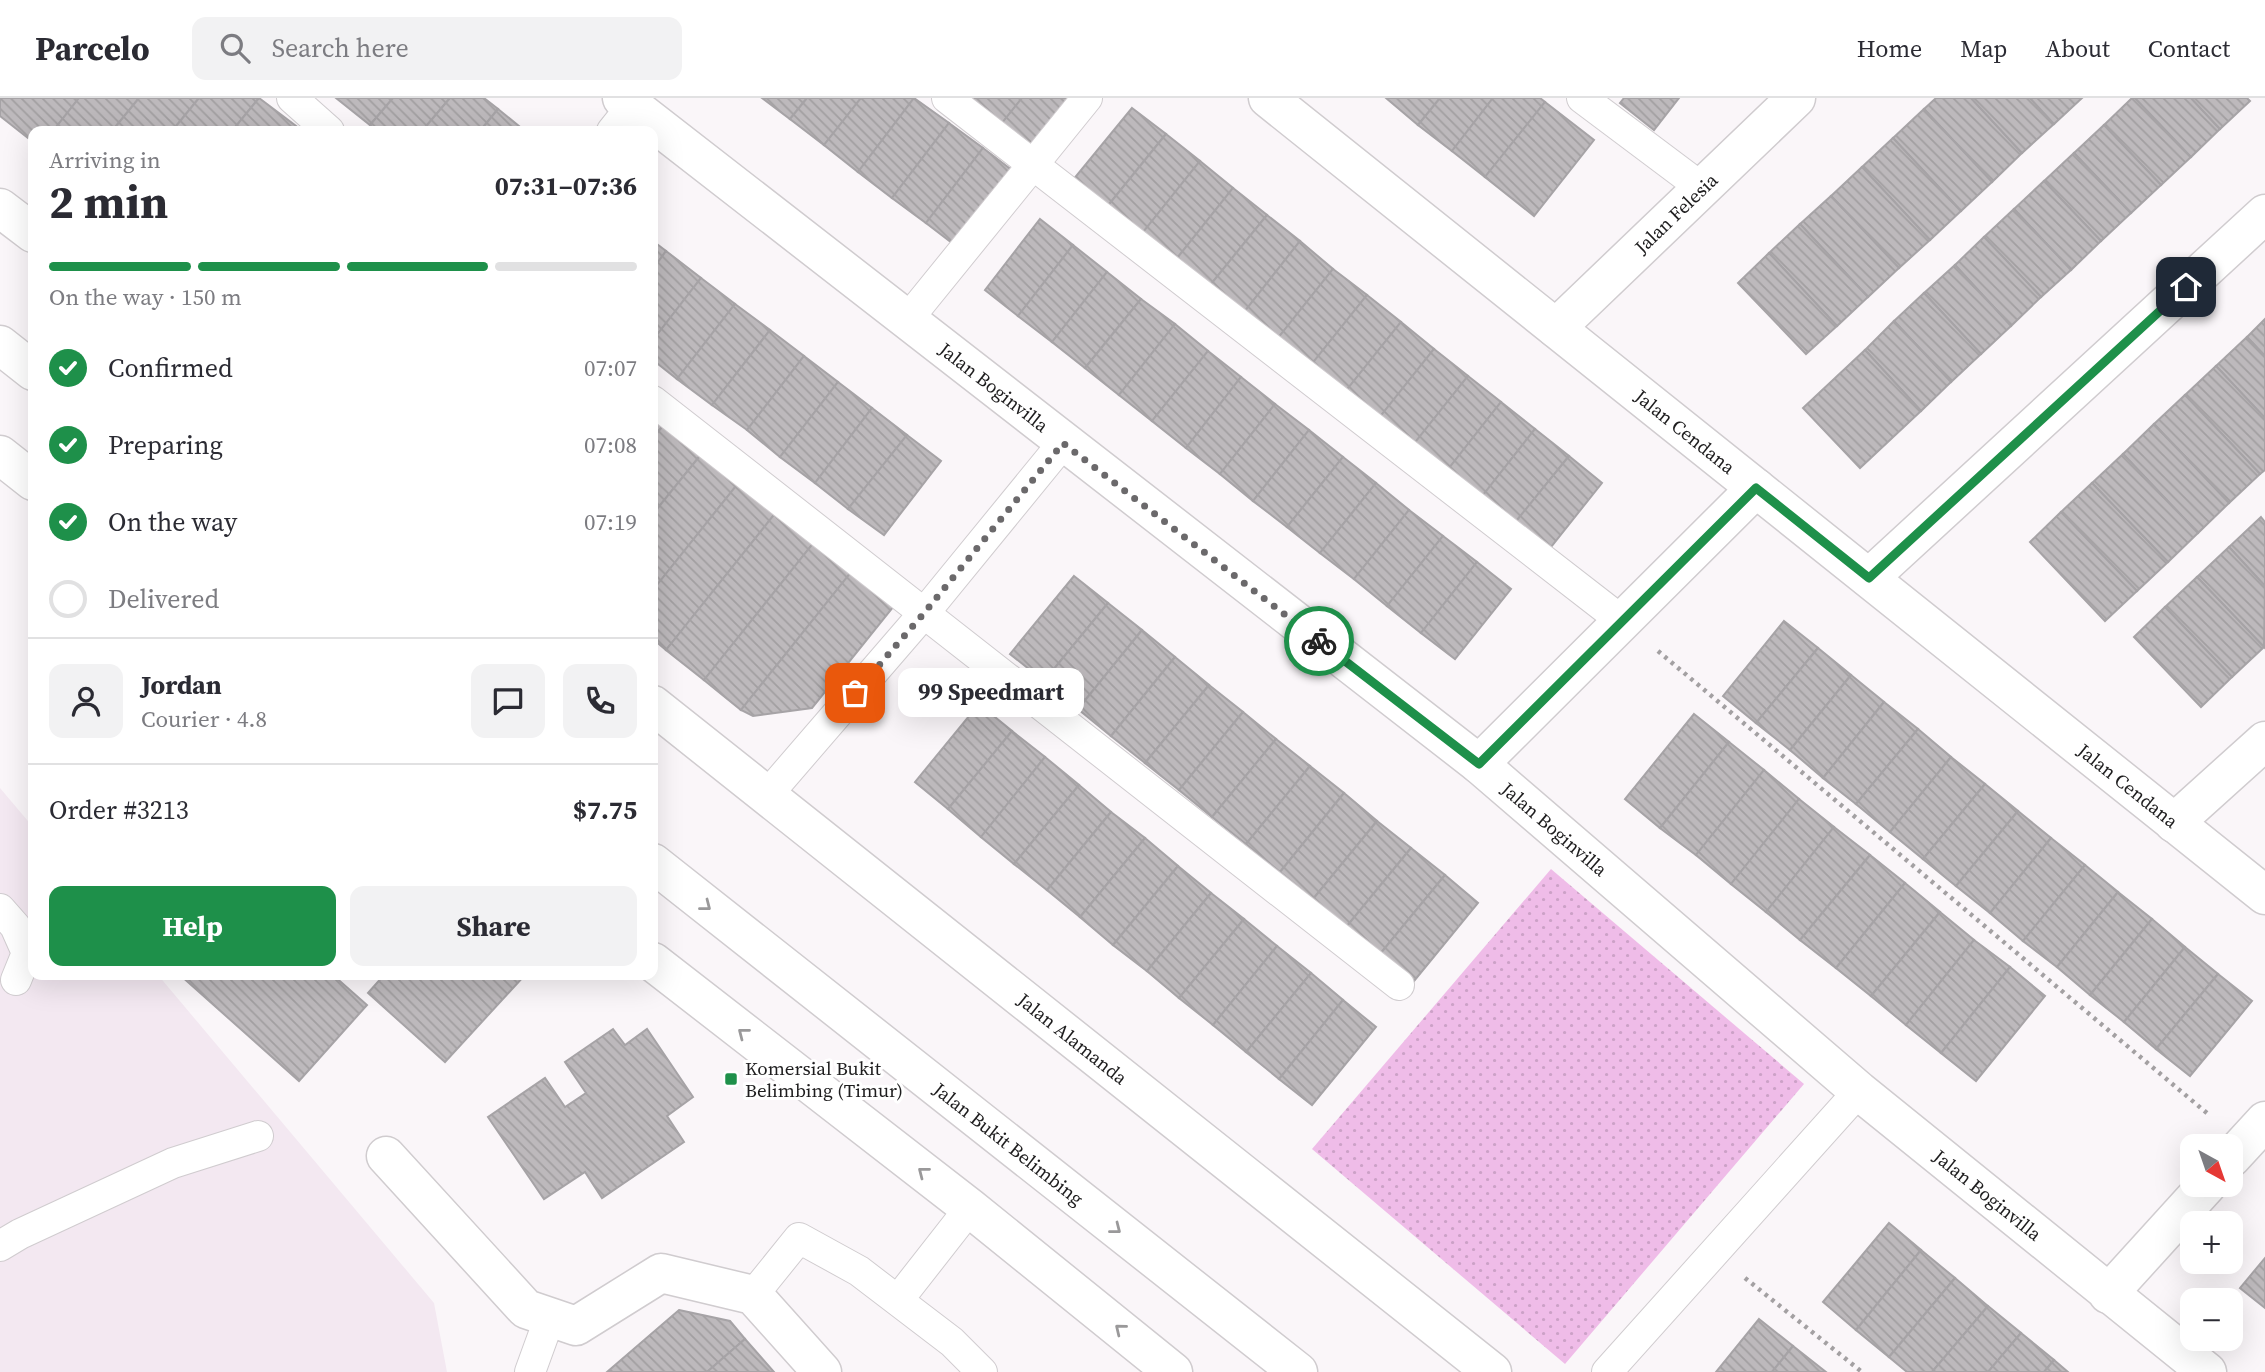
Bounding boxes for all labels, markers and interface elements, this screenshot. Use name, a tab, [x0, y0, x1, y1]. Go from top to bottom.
search box	[192, 17, 682, 80]
text: Parcelo	[35, 26, 150, 71]
icon: search	[216, 29, 254, 67]
text: Search here	[272, 30, 409, 66]
text: Home	[1857, 32, 1922, 65]
text: Map	[1960, 32, 2007, 65]
text: About	[2045, 32, 2110, 65]
text: Contact	[2148, 32, 2230, 65]
text: Arriving in	[49, 144, 161, 176]
street label: Jalan Felesia	[1628, 167, 1723, 260]
text: 07:31–07:36	[495, 168, 637, 204]
text: 2 min	[49, 170, 168, 233]
pin	[2156, 257, 2216, 317]
icon: home	[2167, 268, 2205, 306]
text: On the way · 150 m	[49, 281, 242, 313]
street label: Jalan Boginvilla	[933, 336, 1054, 438]
icon: check	[49, 349, 87, 387]
text: Confirmed	[108, 350, 233, 386]
text: 07:07	[584, 352, 637, 384]
street label: Jalan Cendana	[1629, 383, 1741, 480]
icon: check	[49, 426, 87, 464]
text: Preparing	[108, 427, 223, 463]
text: 07:08	[584, 429, 637, 461]
icon: check	[49, 503, 87, 541]
text: On the way	[108, 504, 237, 540]
text: 07:19	[584, 506, 637, 538]
text: Delivered	[108, 581, 219, 617]
courier	[1284, 606, 1354, 676]
icon: bike	[1300, 622, 1338, 660]
pin	[825, 663, 885, 723]
button: person	[49, 664, 123, 738]
button: chat	[471, 664, 545, 738]
button: phone	[563, 664, 637, 738]
text: Jordan	[141, 667, 222, 703]
callout: 99 Speedmart	[897, 668, 1082, 718]
icon: bag	[836, 674, 874, 712]
text: 99 Speedmart	[918, 676, 1064, 708]
text: Courier · 4.8	[141, 703, 267, 735]
street label: Jalan Cendana	[2071, 737, 2184, 834]
street label: Jalan Boginvilla	[1495, 775, 1613, 882]
text: Order #3213	[49, 792, 189, 828]
text: $7.75	[573, 792, 637, 828]
button: Help	[49, 886, 336, 966]
button: Share	[350, 886, 637, 966]
one-way arrow	[699, 897, 711, 910]
street label: Jalan Alamanda	[1011, 986, 1133, 1090]
one-way arrow	[739, 1028, 751, 1041]
place label: Komersial Bukit Belimbing (Timur)	[745, 1055, 903, 1103]
marker: Komersial Bukit Belimbing (Timur)	[723, 1071, 739, 1087]
street label: Jalan Bukit Belimbing	[927, 1076, 1089, 1211]
north arrow	[2180, 1134, 2244, 1197]
map controls	[2180, 1134, 2243, 1351]
street label: Jalan Boginvilla	[1927, 1143, 2047, 1247]
one-way arrow	[918, 1168, 931, 1181]
button: +	[2180, 1211, 2243, 1274]
one-way arrow	[1108, 1220, 1120, 1233]
button: −	[2180, 1288, 2243, 1351]
one-way arrow	[1115, 1325, 1128, 1338]

